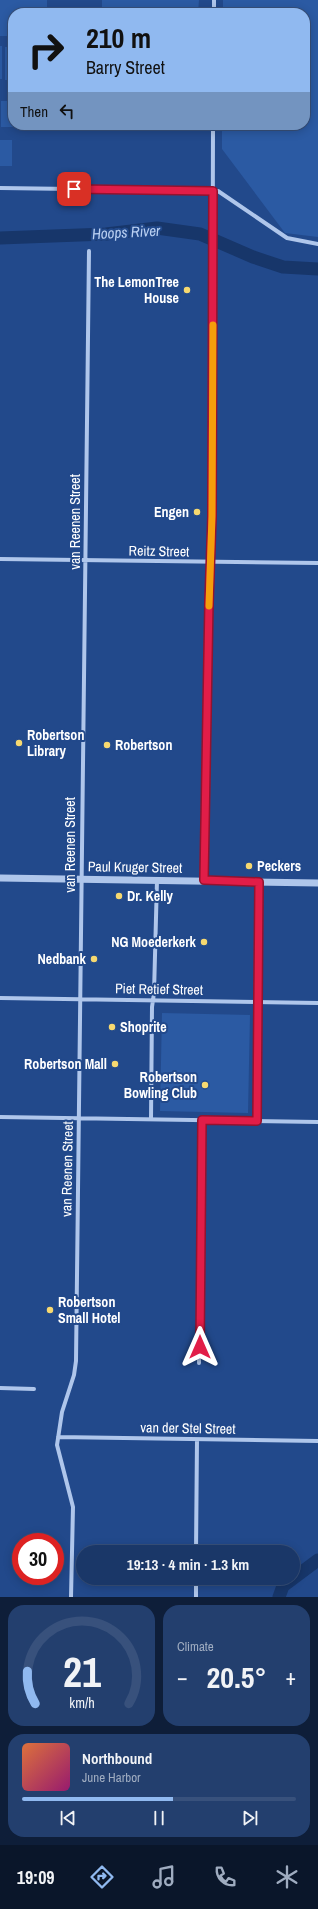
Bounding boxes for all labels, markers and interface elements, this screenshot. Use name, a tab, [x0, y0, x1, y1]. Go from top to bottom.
text: 210 m	[86, 19, 151, 57]
icon: right	[20, 24, 72, 76]
text: Barry Street	[86, 55, 165, 80]
icon: left	[56, 100, 78, 122]
text: Then	[20, 101, 48, 122]
pin	[57, 172, 91, 206]
icon: arrive	[63, 178, 85, 200]
water label: Hoops River	[91, 220, 162, 244]
place label: The LemonTree House	[94, 273, 179, 307]
marker: The LemonTree House	[182, 285, 192, 295]
street label: van Reenen Street	[66, 474, 84, 570]
place label: Engen	[154, 503, 189, 521]
marker: Engen	[192, 507, 202, 517]
street label: Reitz Street	[129, 541, 189, 561]
place label: Robertson Library	[27, 726, 84, 760]
place label: Robertson	[115, 736, 172, 754]
marker: Robertson Library	[14, 738, 24, 748]
marker: Robertson	[102, 740, 112, 750]
street label: van Reenen Street	[61, 797, 79, 893]
street label: Paul Kruger Street	[88, 857, 182, 877]
place label: Peckers	[257, 857, 301, 875]
marker: Peckers	[244, 861, 254, 871]
place label: Dr. Kelly	[127, 887, 174, 905]
marker: Dr. Kelly	[114, 891, 124, 901]
place label: NG Moederkerk	[111, 933, 197, 951]
marker: NG Moederkerk	[199, 937, 209, 947]
place label: Nedbank	[38, 950, 87, 968]
marker: Nedbank	[89, 954, 99, 964]
street label: Piet Retief Street	[115, 979, 203, 999]
place label: Shoprite	[120, 1018, 167, 1036]
marker: Shoprite	[107, 1022, 117, 1032]
place label: Robertson Mall	[24, 1055, 107, 1073]
marker: Robertson Mall	[110, 1059, 120, 1069]
place label: Robertson Bowling Club	[124, 1068, 197, 1102]
marker: Robertson Bowling Club	[200, 1080, 210, 1090]
street label: van Reenen Street	[57, 1121, 77, 1217]
place label: Robertson Small Hotel	[58, 1293, 121, 1327]
marker: Robertson Small Hotel	[45, 1305, 55, 1315]
position arrow	[179, 1326, 221, 1368]
street label: van der Stel Street	[140, 1418, 236, 1438]
speed limit sign: 30	[12, 1533, 64, 1585]
text: 19:13 · 4 min · 1.3 km	[127, 1554, 249, 1575]
text: Climate	[177, 1638, 214, 1655]
text: 21	[63, 1643, 100, 1699]
text: 20.5°	[207, 1657, 266, 1697]
text: −	[177, 1662, 188, 1692]
text: +	[285, 1662, 296, 1692]
text: km/h	[69, 1692, 94, 1711]
text: Northbound	[82, 1748, 152, 1769]
text: June Harbor	[82, 1769, 141, 1786]
icon: previous	[57, 1807, 79, 1829]
icon: pause	[148, 1807, 170, 1829]
icon: next	[239, 1807, 261, 1829]
icon: directions	[88, 1863, 116, 1891]
icon: music	[150, 1863, 178, 1891]
icon: phone	[211, 1863, 239, 1891]
icon: climate	[273, 1863, 301, 1891]
text: 19:09	[17, 1865, 55, 1890]

